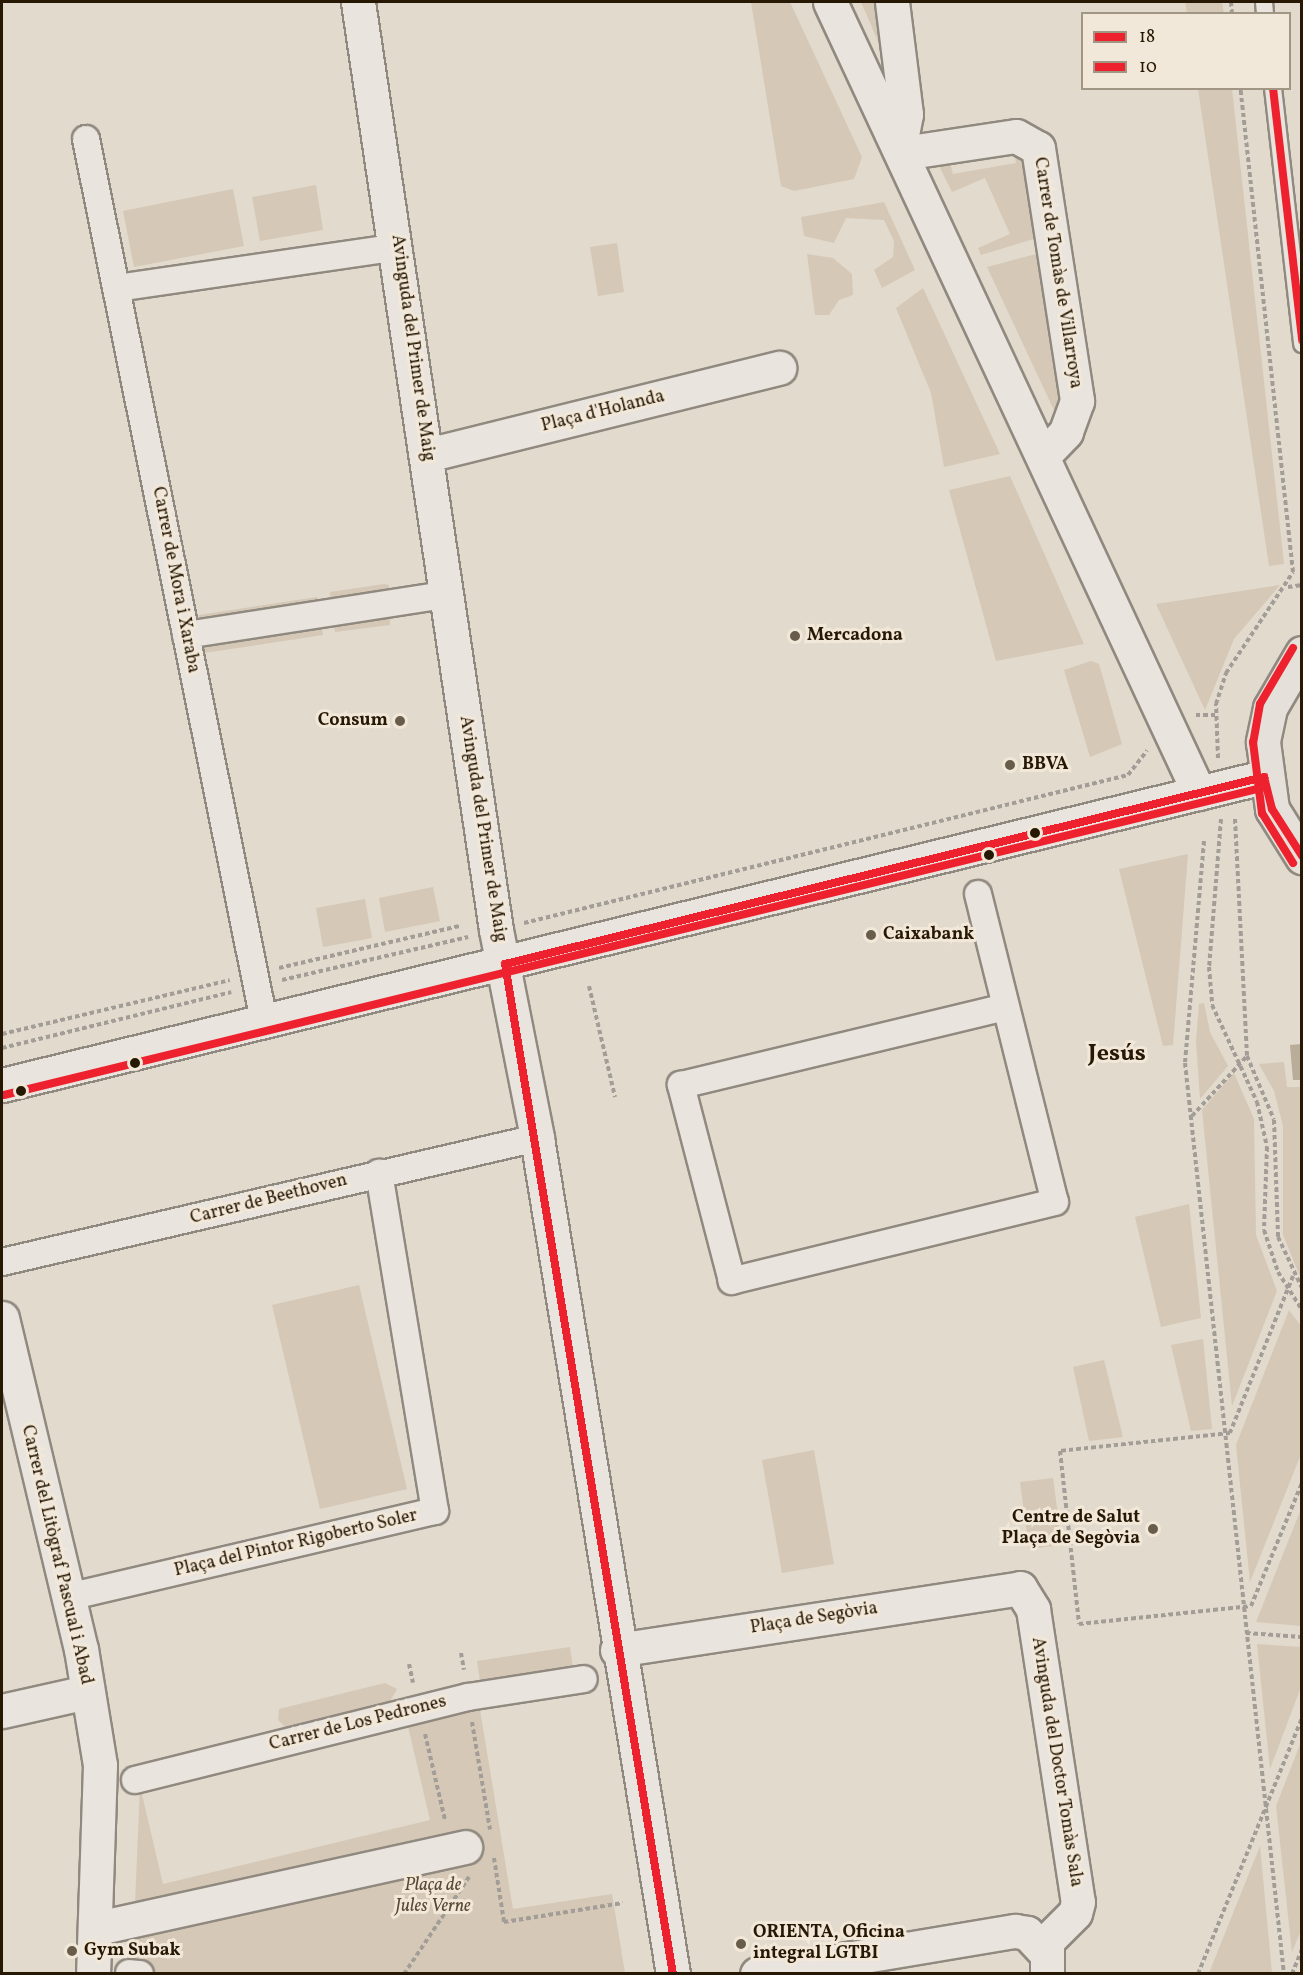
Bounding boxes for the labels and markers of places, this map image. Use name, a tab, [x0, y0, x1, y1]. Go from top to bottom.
place label: Mercadona	[807, 625, 903, 647]
marker: Mercadona	[788, 629, 802, 643]
place label: Consum	[318, 710, 388, 732]
marker: Consum	[393, 714, 407, 728]
place label: BBVA	[1022, 754, 1069, 776]
marker: BBVA	[1003, 758, 1017, 772]
unlabelled marker	[1029, 827, 1041, 839]
unlabelled marker	[983, 849, 995, 861]
place label: Caixabank	[883, 924, 974, 946]
marker: Caixabank	[864, 928, 878, 942]
unlabelled marker	[129, 1057, 141, 1069]
unlabelled marker	[15, 1085, 27, 1097]
place label: Centre de Salut Plaça de Segòvia	[1002, 1508, 1140, 1550]
marker: Centre de Salut Plaça de Segòvia	[1144, 1520, 1162, 1538]
place label: ORIENTA, Oficina integral LGTBI	[753, 1923, 905, 1966]
marker: ORIENTA, Oficina integral LGTBI	[734, 1937, 748, 1951]
place label: Gym Subak	[84, 1940, 181, 1962]
marker: Gym Subak	[65, 1944, 79, 1958]

